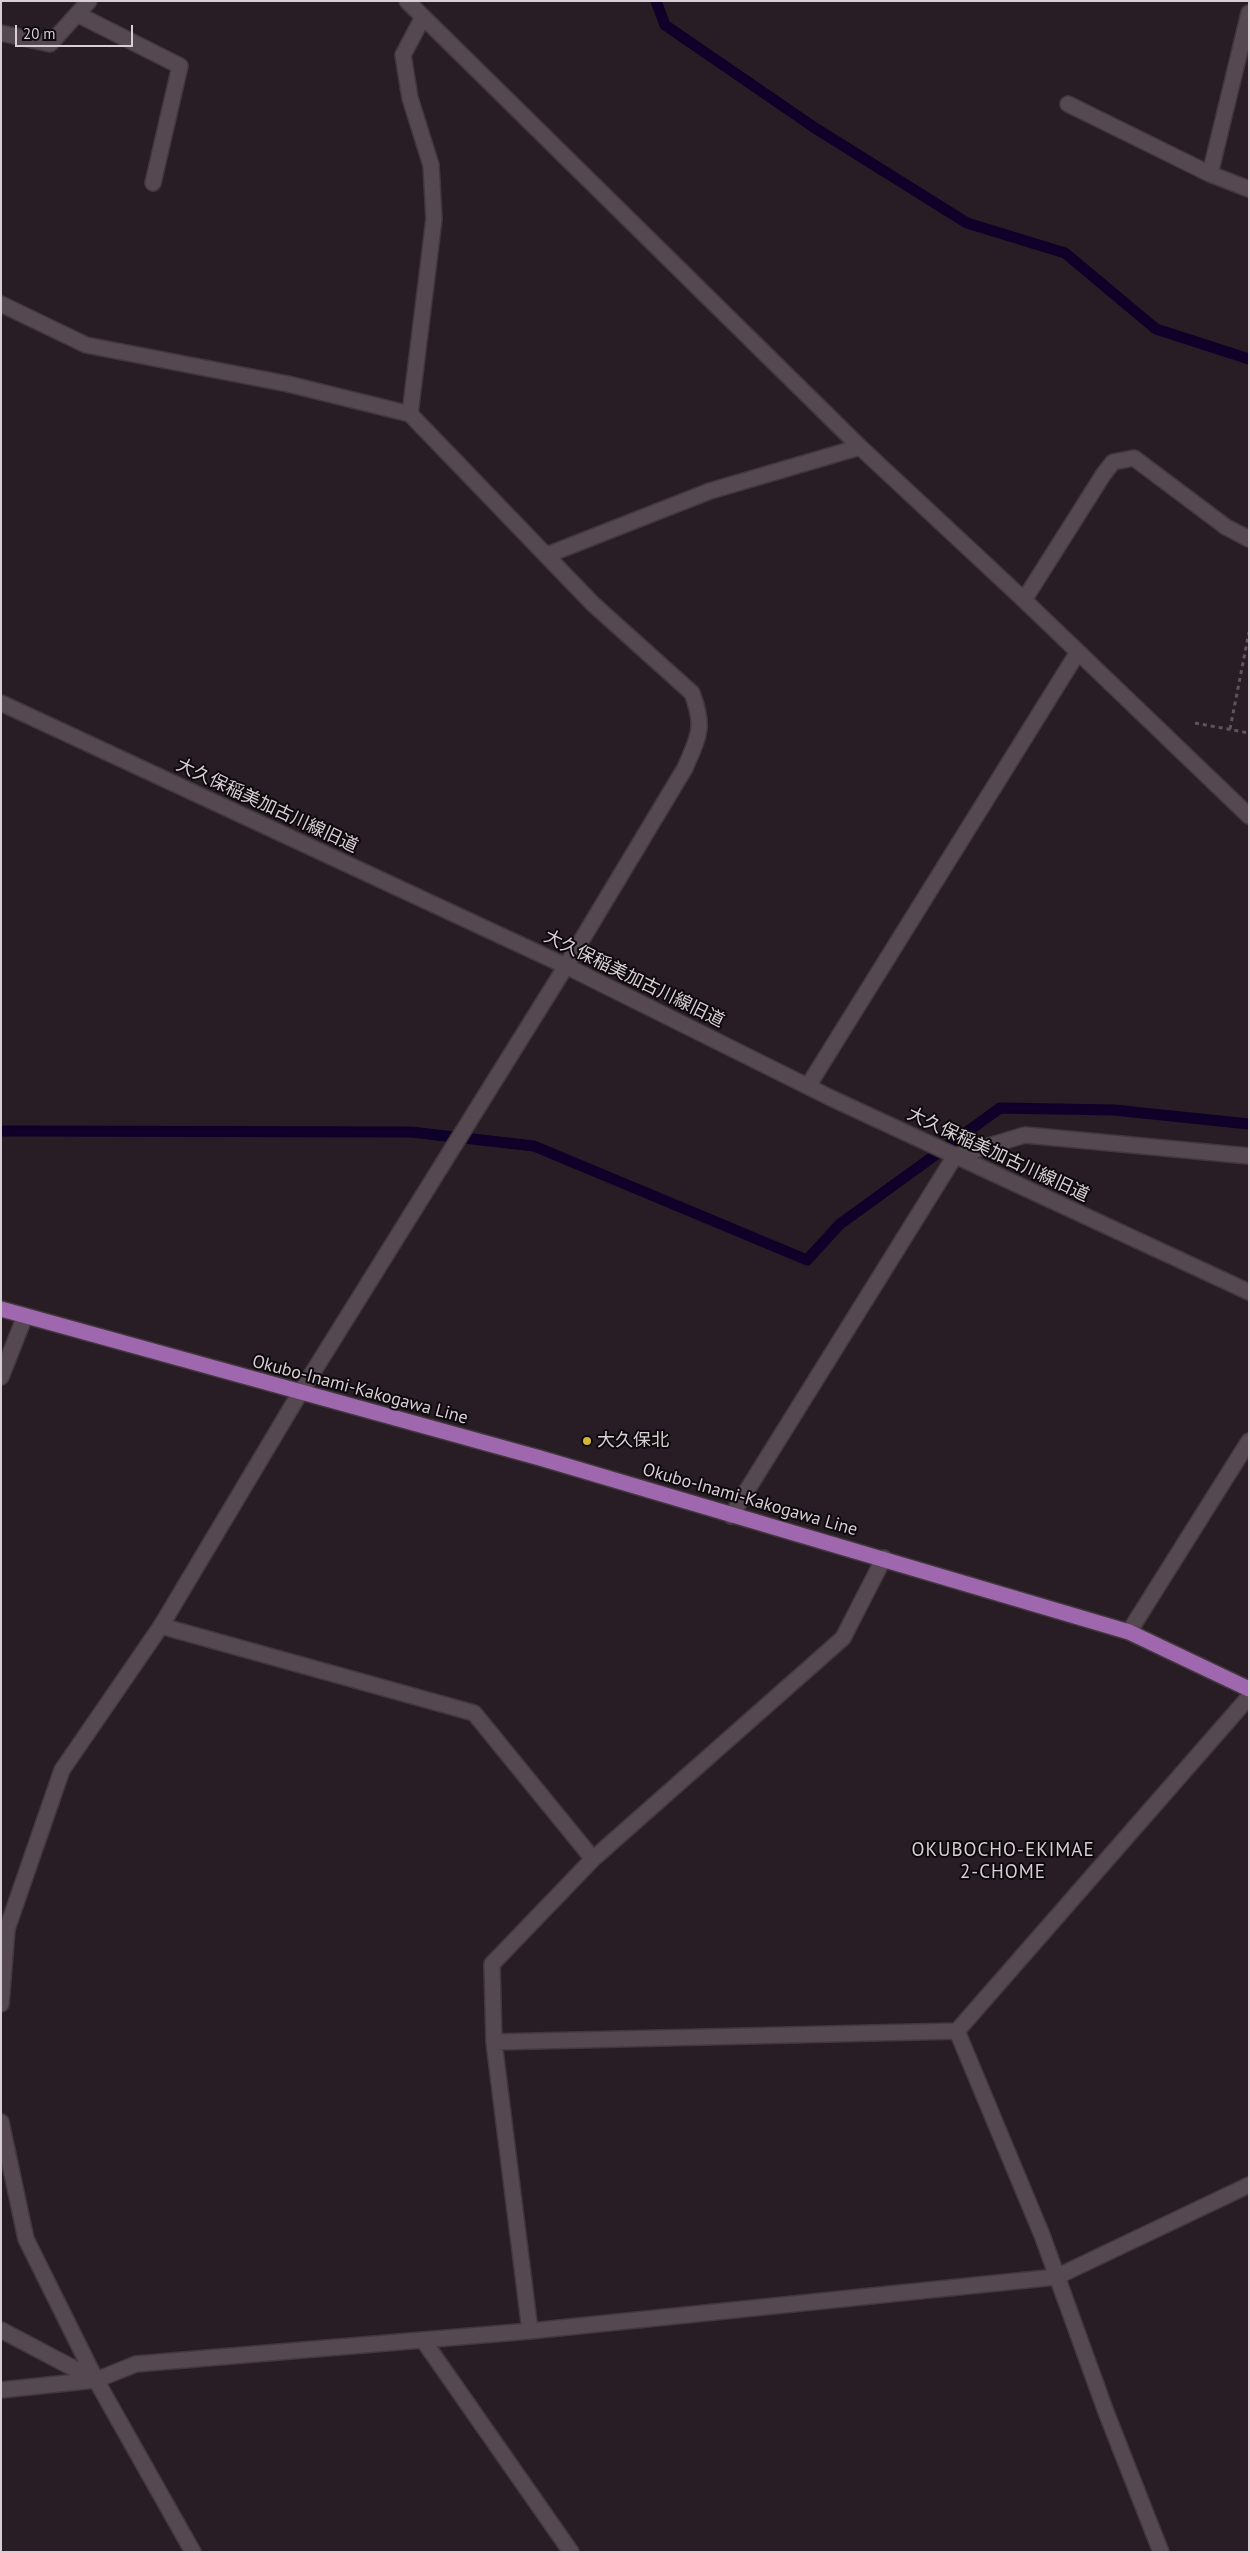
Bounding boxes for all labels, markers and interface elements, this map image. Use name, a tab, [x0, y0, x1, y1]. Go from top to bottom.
scale bar	[18, 15, 135, 47]
text: 20 m	[23, 24, 56, 43]
street label: 大久保稲美加古川線旧道	[173, 754, 361, 858]
street label: 大久保稲美加古川線旧道	[540, 926, 728, 1032]
street label: 大久保稲美加古川線旧道	[904, 1103, 1092, 1207]
street label: Okubo-Inami-Kakogawa Line	[250, 1351, 470, 1429]
place label: 大久保北	[597, 1430, 669, 1452]
marker: 大久保北	[581, 1435, 593, 1447]
street label: Okubo-Inami-Kakogawa Line	[640, 1459, 860, 1541]
district label: OKUBOCHO-EKIMAE 2-CHOME	[910, 1840, 1096, 1884]

